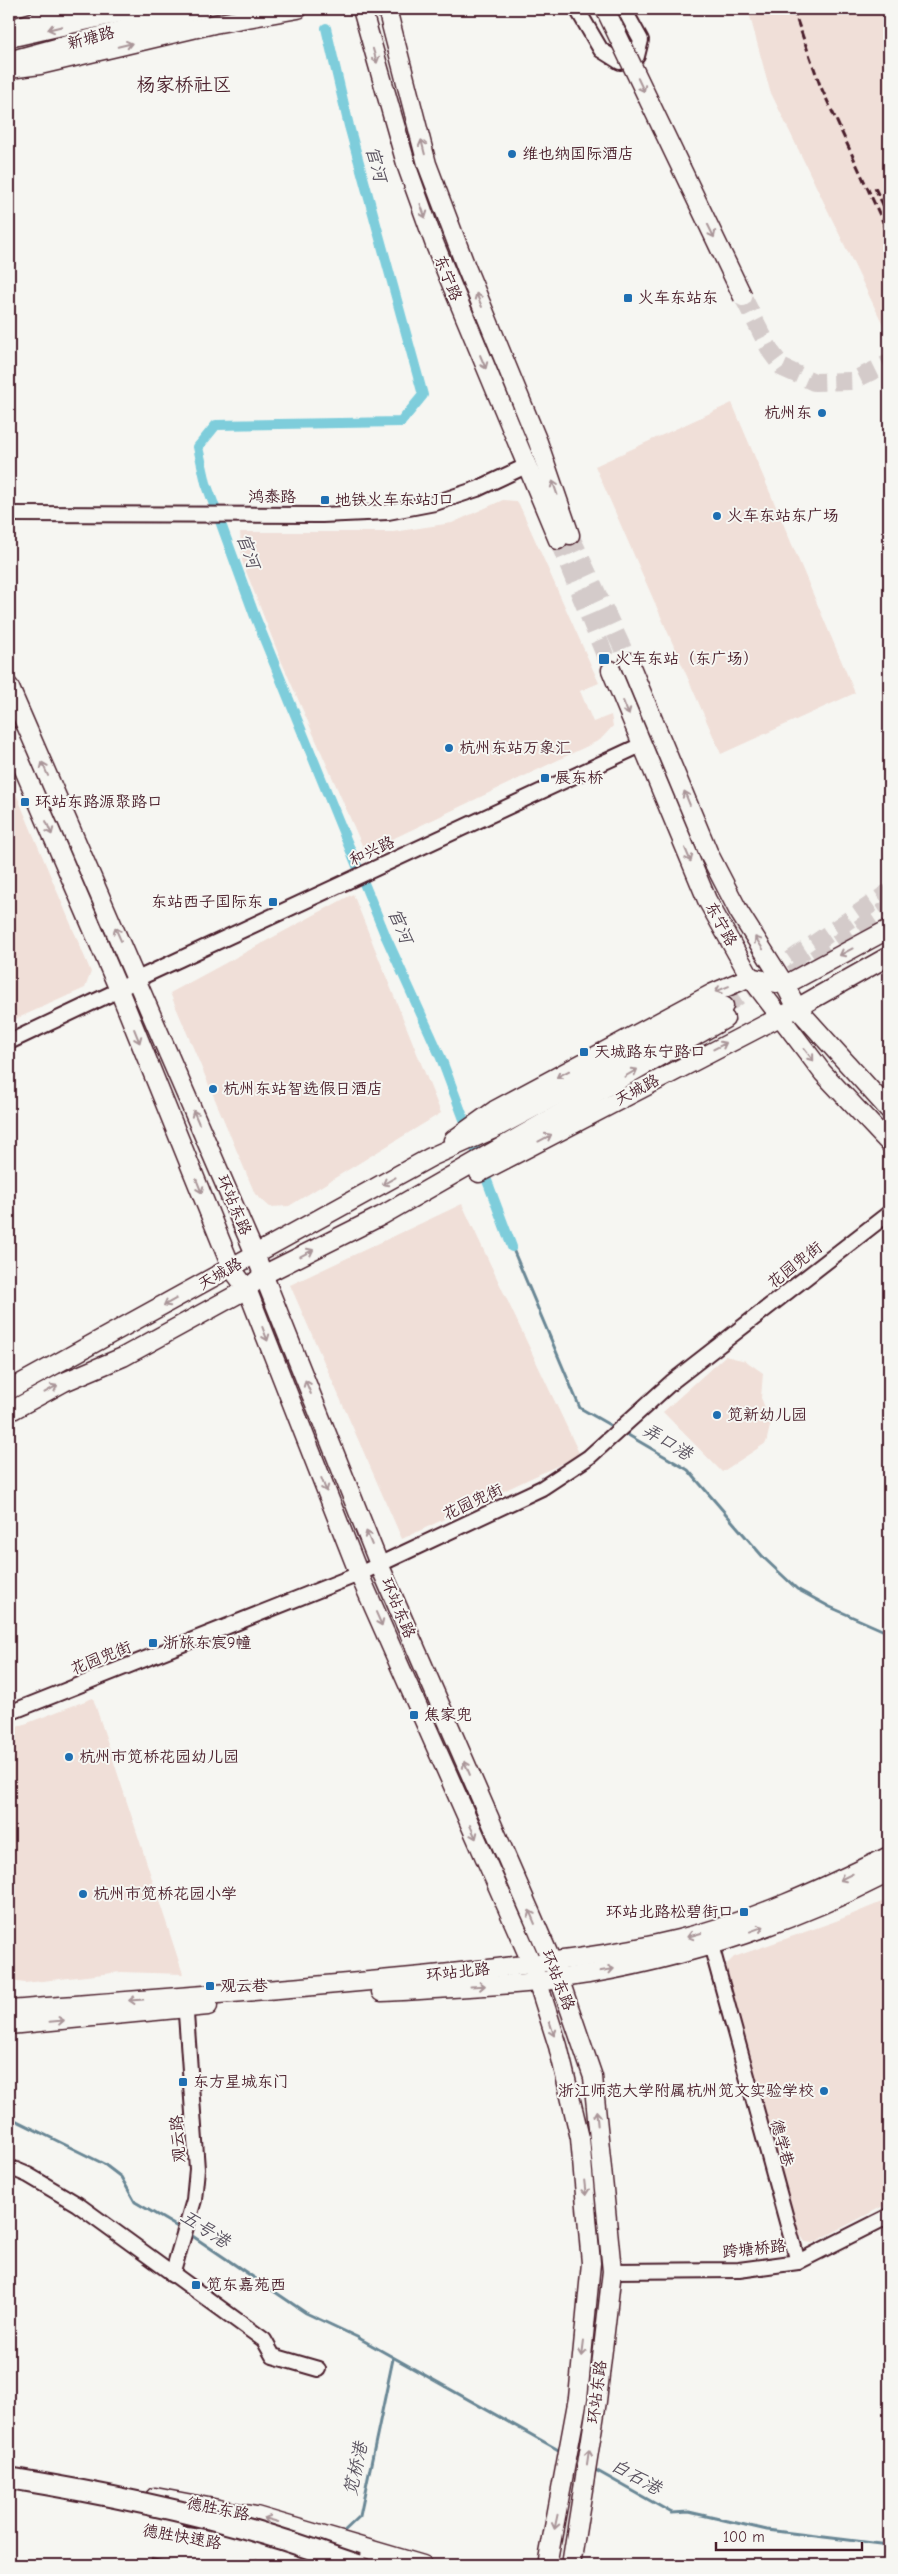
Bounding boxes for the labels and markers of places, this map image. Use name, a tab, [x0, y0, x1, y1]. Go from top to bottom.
place label: 维也纳国际酒店	[522, 145, 634, 163]
marker: 维也纳国际酒店	[506, 148, 518, 160]
place label: 火车东站东	[638, 289, 718, 307]
marker: 火车东站东	[622, 292, 634, 304]
place label: 杭州东	[764, 404, 812, 422]
marker: 杭州东	[816, 407, 828, 419]
place label: 地铁火车东站J口	[335, 491, 454, 509]
marker: 地铁火车东站J口	[319, 494, 331, 506]
place label: 火车东站东广场	[727, 507, 839, 525]
marker: 火车东站东广场	[711, 510, 723, 522]
place label: 火车东站（东广场）	[615, 650, 759, 668]
marker: 火车东站（东广场）	[597, 652, 611, 666]
place label: 杭州东站万象汇	[459, 739, 571, 757]
marker: 杭州东站万象汇	[443, 742, 455, 754]
place label: 展东桥	[555, 769, 603, 787]
marker: 展东桥	[539, 772, 551, 784]
place label: 环站东路源聚路口	[35, 793, 163, 811]
marker: 环站东路源聚路口	[19, 796, 31, 808]
place label: 东站西子国际东	[151, 893, 263, 911]
marker: 东站西子国际东	[267, 896, 279, 908]
place label: 天城路东宁路口	[594, 1043, 706, 1061]
marker: 天城路东宁路口	[578, 1046, 590, 1058]
place label: 杭州东站智选假日酒店	[223, 1080, 383, 1098]
marker: 杭州东站智选假日酒店	[207, 1083, 219, 1095]
place label: 笕新幼儿园	[727, 1406, 807, 1424]
marker: 笕新幼儿园	[711, 1409, 723, 1421]
place label: 浙旅东宸9幢	[163, 1634, 252, 1652]
marker: 浙旅东宸9幢	[147, 1637, 159, 1649]
place label: 焦家兜	[424, 1706, 472, 1724]
marker: 焦家兜	[408, 1709, 420, 1721]
place label: 杭州市笕桥花园幼儿园	[79, 1748, 239, 1766]
marker: 杭州市笕桥花园幼儿园	[63, 1751, 75, 1763]
place label: 杭州市笕桥花园小学	[93, 1885, 237, 1903]
marker: 杭州市笕桥花园小学	[77, 1888, 89, 1900]
place label: 环站北路松碧街口	[606, 1903, 734, 1921]
marker: 环站北路松碧街口	[738, 1906, 750, 1918]
place label: 观云巷	[220, 1977, 268, 1995]
marker: 观云巷	[204, 1980, 216, 1992]
place label: 东方星城东门	[193, 2073, 289, 2091]
marker: 东方星城东门	[177, 2076, 189, 2088]
place label: 浙江师范大学附属杭州笕文实验学校	[558, 2082, 814, 2100]
marker: 浙江师范大学附属杭州笕文实验学校	[818, 2085, 830, 2097]
place label: 笕东嘉苑西	[206, 2276, 286, 2294]
marker: 笕东嘉苑西	[190, 2279, 202, 2291]

